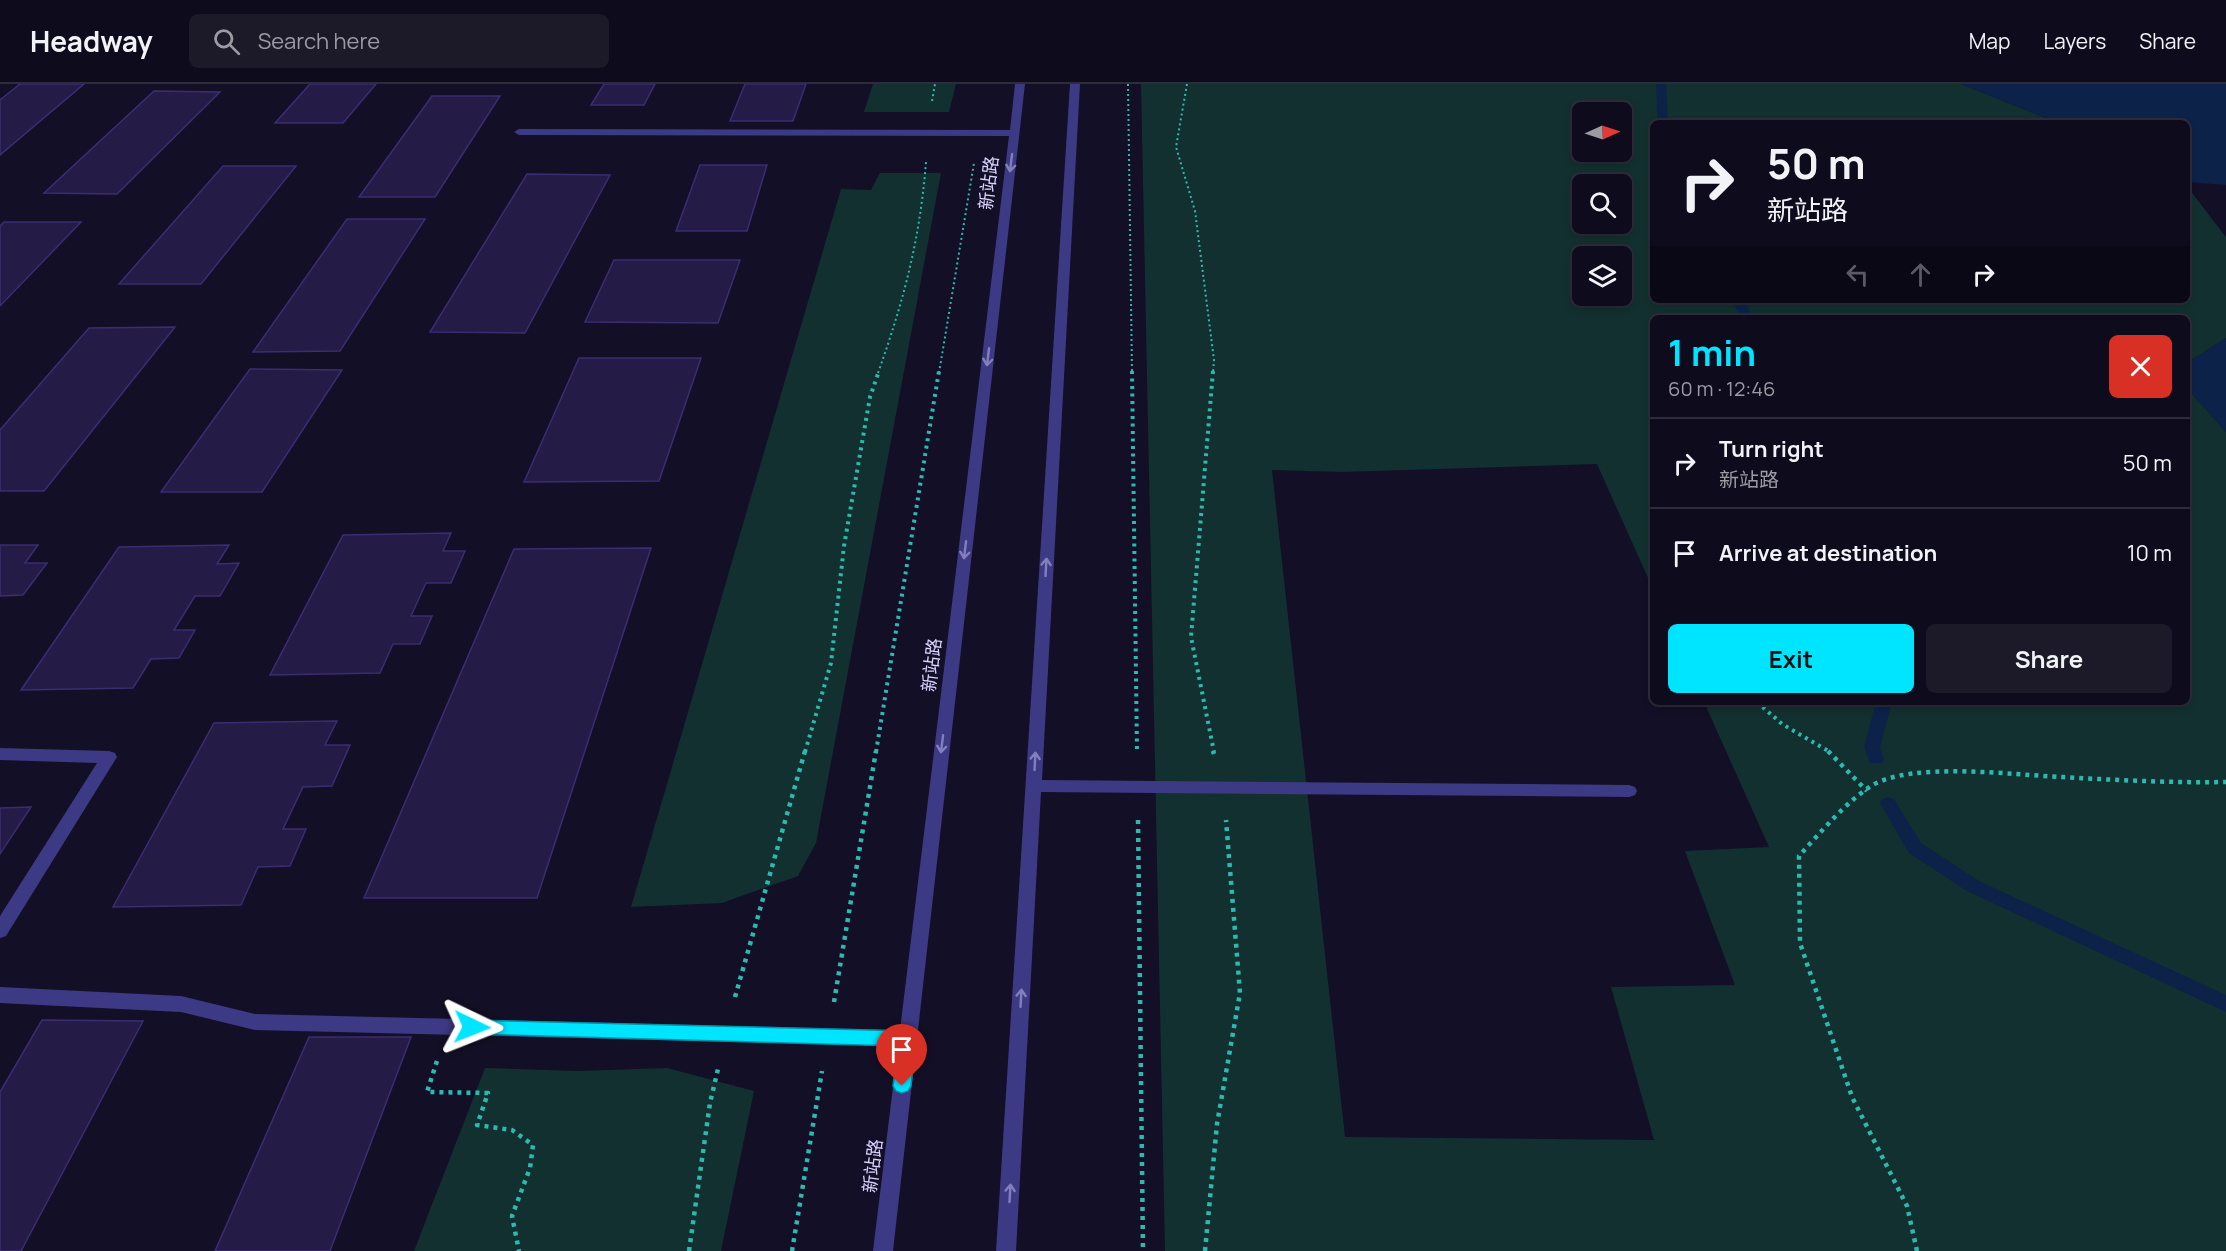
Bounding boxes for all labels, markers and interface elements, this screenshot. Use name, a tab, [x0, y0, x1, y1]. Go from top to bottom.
search box	[189, 14, 609, 68]
text: Headway	[30, 22, 153, 60]
icon: search	[210, 25, 243, 58]
text: Search here	[258, 26, 380, 56]
text: Map	[1969, 27, 2010, 55]
text: Layers	[2043, 27, 2106, 55]
text: Share	[2139, 27, 2196, 55]
north arrow	[1572, 102, 1632, 162]
map controls	[1572, 102, 1632, 306]
text: 50 m	[1767, 134, 1865, 192]
icon: right	[1668, 144, 1746, 222]
one-way arrow	[1005, 153, 1016, 172]
street label: 新站路	[973, 155, 1003, 211]
button: search	[1572, 174, 1632, 234]
text: 新站路	[1767, 191, 1848, 228]
button: layers	[1572, 246, 1632, 306]
icon: left	[1841, 258, 1874, 291]
icon: ahead	[1904, 258, 1937, 291]
icon: right	[1967, 258, 2000, 291]
text: 1 min	[1668, 328, 1756, 377]
button: close	[2109, 335, 2172, 398]
one-way arrow	[982, 346, 993, 366]
text: 60 m · 12:46	[1668, 375, 1775, 402]
text: Turn right	[1719, 434, 1824, 464]
icon: right	[1668, 447, 1701, 480]
text: 50 m	[2123, 448, 2172, 478]
text: 新站路	[1719, 466, 1779, 493]
icon: arrive	[1668, 537, 1701, 570]
text: Arrive at destination	[1719, 538, 1937, 568]
text: 10 m	[2127, 538, 2172, 568]
one-way arrow	[959, 540, 970, 560]
one-way arrow	[1041, 557, 1052, 577]
button: Exit	[1668, 624, 1914, 693]
button: Share	[1926, 624, 2172, 693]
street label: 新站路	[916, 637, 946, 693]
one-way arrow	[937, 734, 948, 753]
one-way arrow	[1030, 752, 1041, 772]
one-way arrow	[1016, 988, 1027, 1008]
position arrow	[440, 995, 504, 1059]
pin	[876, 1024, 927, 1086]
icon: arrive	[885, 1033, 918, 1066]
street label: 新站路	[857, 1138, 887, 1194]
one-way arrow	[1004, 1183, 1015, 1203]

